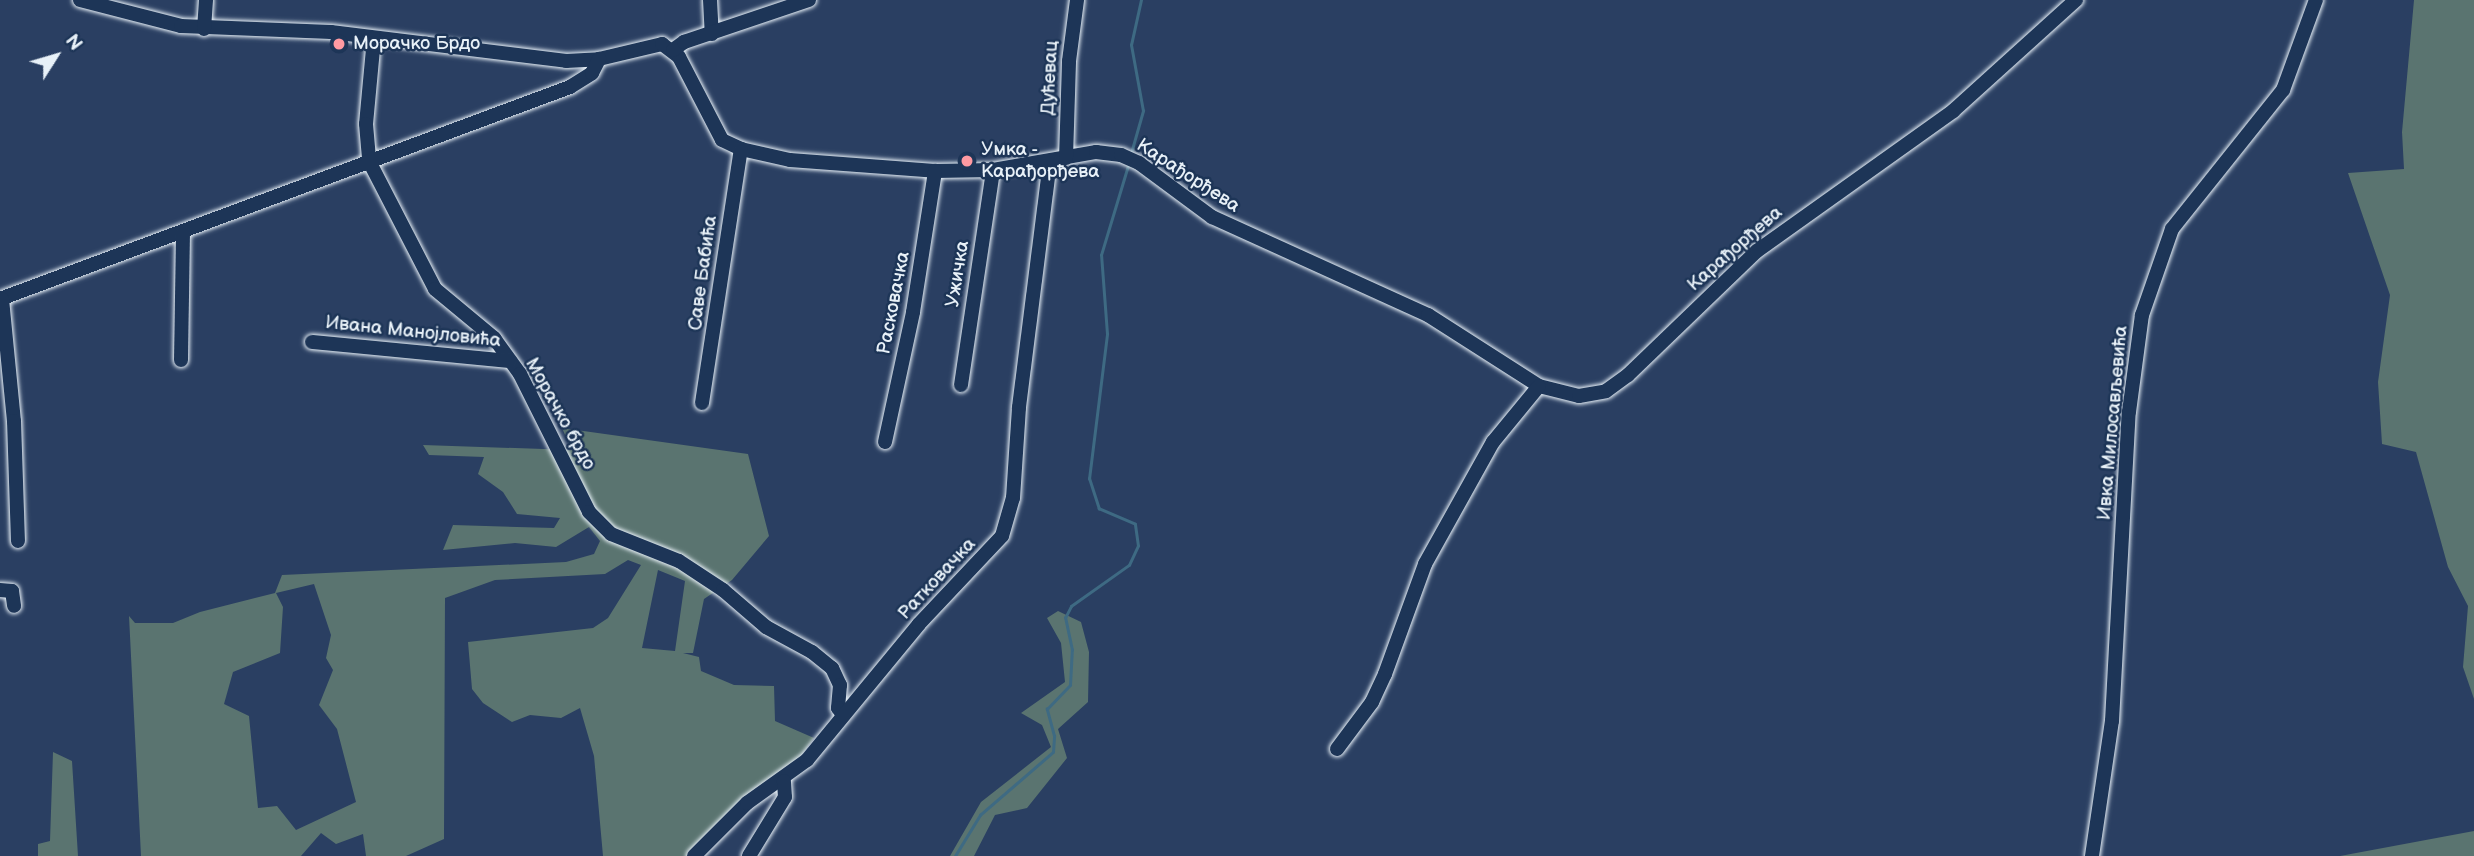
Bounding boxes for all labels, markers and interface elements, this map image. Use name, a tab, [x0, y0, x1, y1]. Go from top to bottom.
north arrow	[21, 21, 91, 91]
text: N	[60, 30, 87, 56]
place label: Морачко Брдо	[353, 33, 480, 55]
marker: Морачко Брдо	[331, 36, 347, 52]
street label: Дућевац	[1037, 40, 1063, 116]
street label: Карађорђева	[1132, 134, 1244, 218]
place label: Умка - Карађорђева	[981, 139, 1099, 183]
marker: Умка - Карађорђева	[959, 153, 975, 169]
street label: Карађорђева	[1683, 202, 1787, 296]
street label: Саве Бабића	[684, 214, 722, 332]
street label: Ужичка	[941, 239, 975, 309]
street label: Расковачка	[873, 250, 915, 356]
street label: Ивана Манојловића	[324, 311, 502, 353]
street label: Ивка Милосављевића	[2093, 325, 2133, 521]
street label: Морачко брдо	[520, 354, 600, 474]
street label: Ратковачка	[893, 533, 981, 625]

